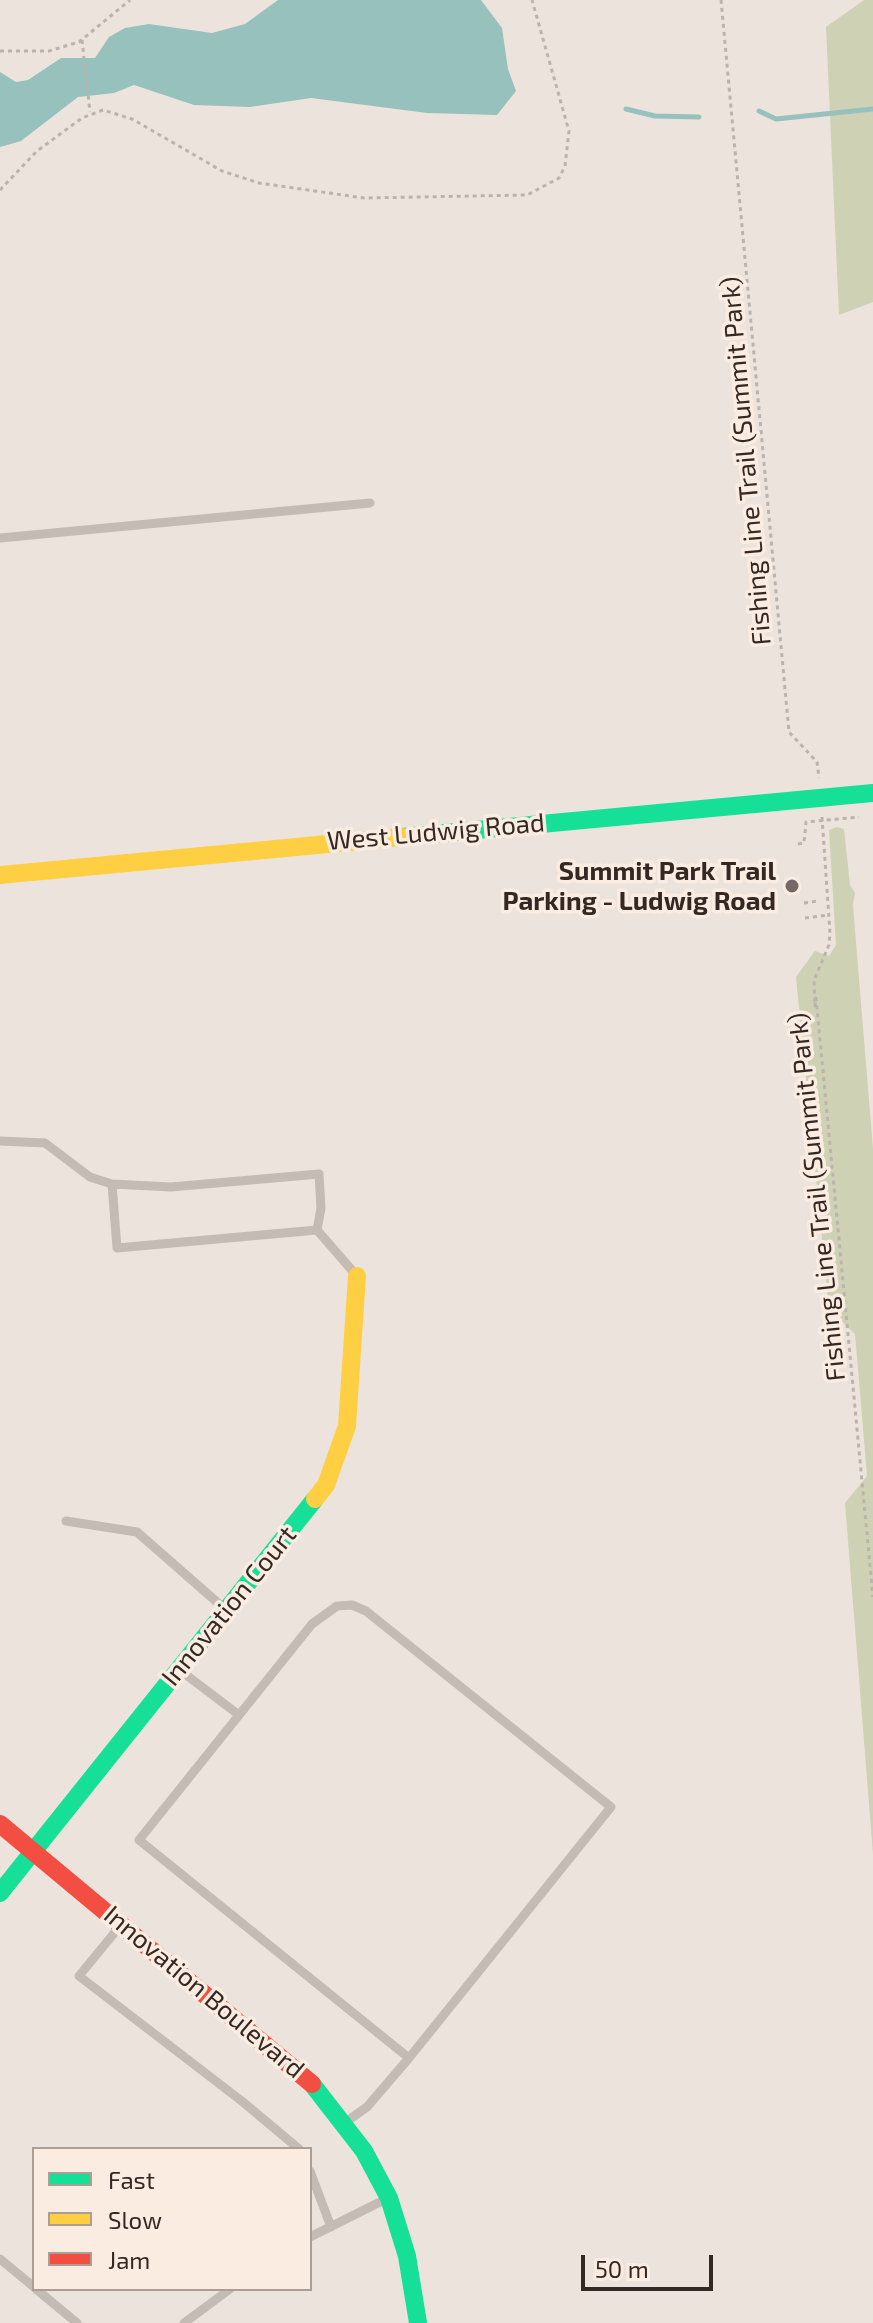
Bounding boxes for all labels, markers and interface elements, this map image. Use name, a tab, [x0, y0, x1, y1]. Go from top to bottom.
street label: Fishing Line Trail (Summit Park)	[714, 275, 778, 647]
street label: West Ludwig Road	[326, 807, 546, 857]
place label: Summit Park Trail Parking - Ludwig Road	[502, 855, 776, 916]
marker: Summit Park Trail Parking - Ludwig Road	[783, 877, 801, 895]
street label: Fishing Line Trail (Summit Park)	[782, 1011, 852, 1383]
street label: Innovation Court	[155, 1520, 303, 1692]
street label: Innovation Boulevard	[97, 1899, 311, 2085]
legend	[32, 2147, 312, 2291]
text: Fast	[108, 2165, 155, 2194]
text: Slow	[108, 2205, 162, 2234]
scale bar	[585, 2239, 717, 2289]
text: Jam	[108, 2245, 150, 2274]
text: 50 m	[595, 2254, 649, 2283]

